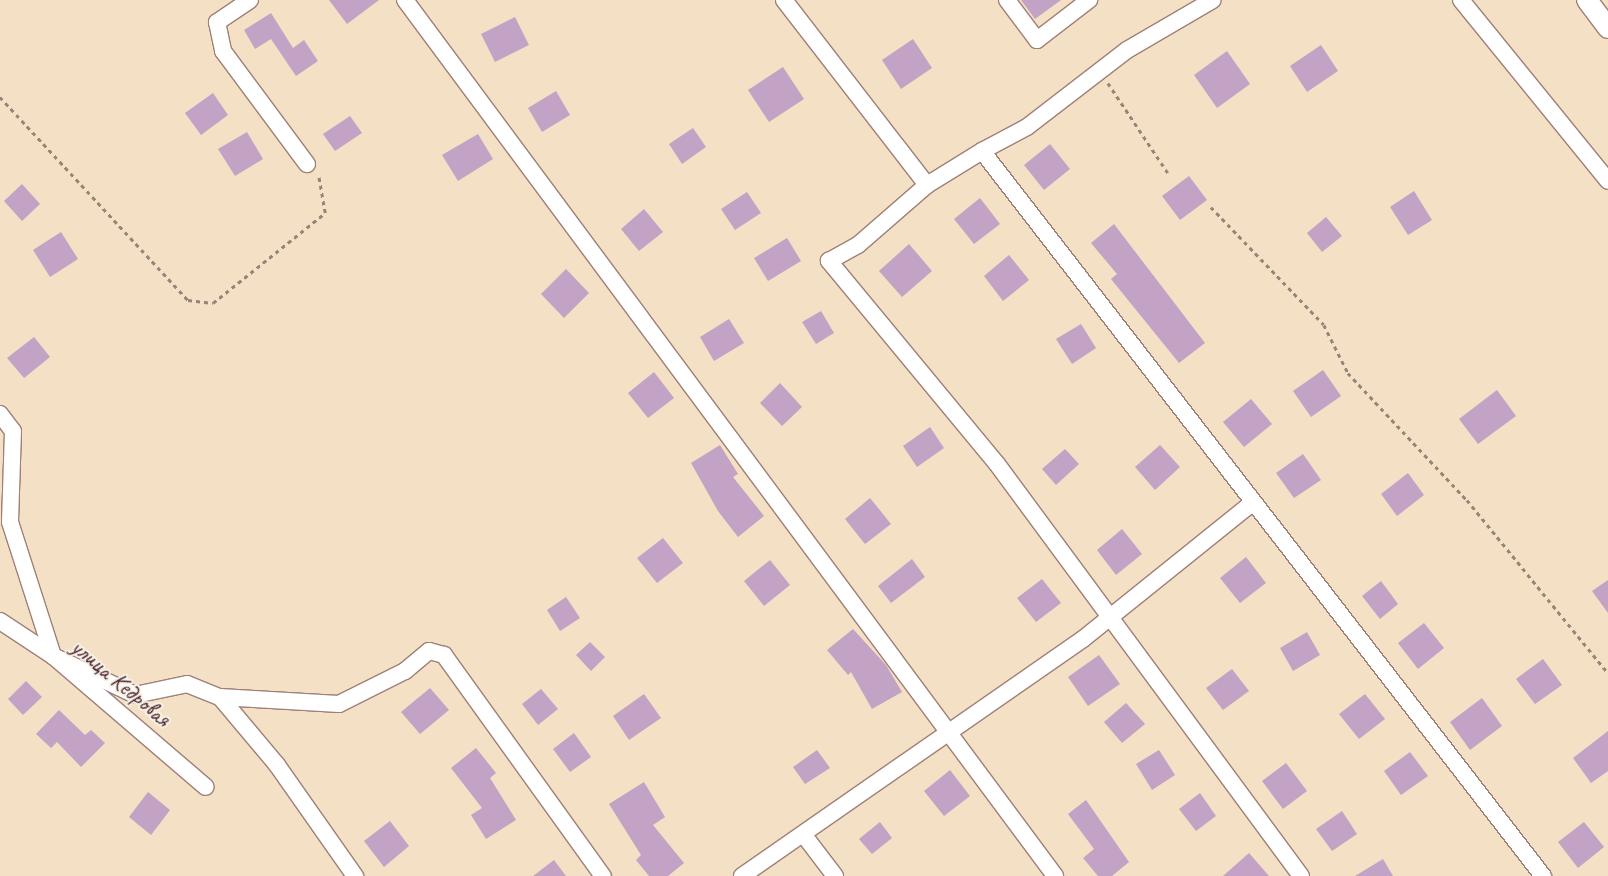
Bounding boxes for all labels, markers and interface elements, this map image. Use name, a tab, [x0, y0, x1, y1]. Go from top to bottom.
street label: улица Кедровая	[65, 633, 177, 733]

